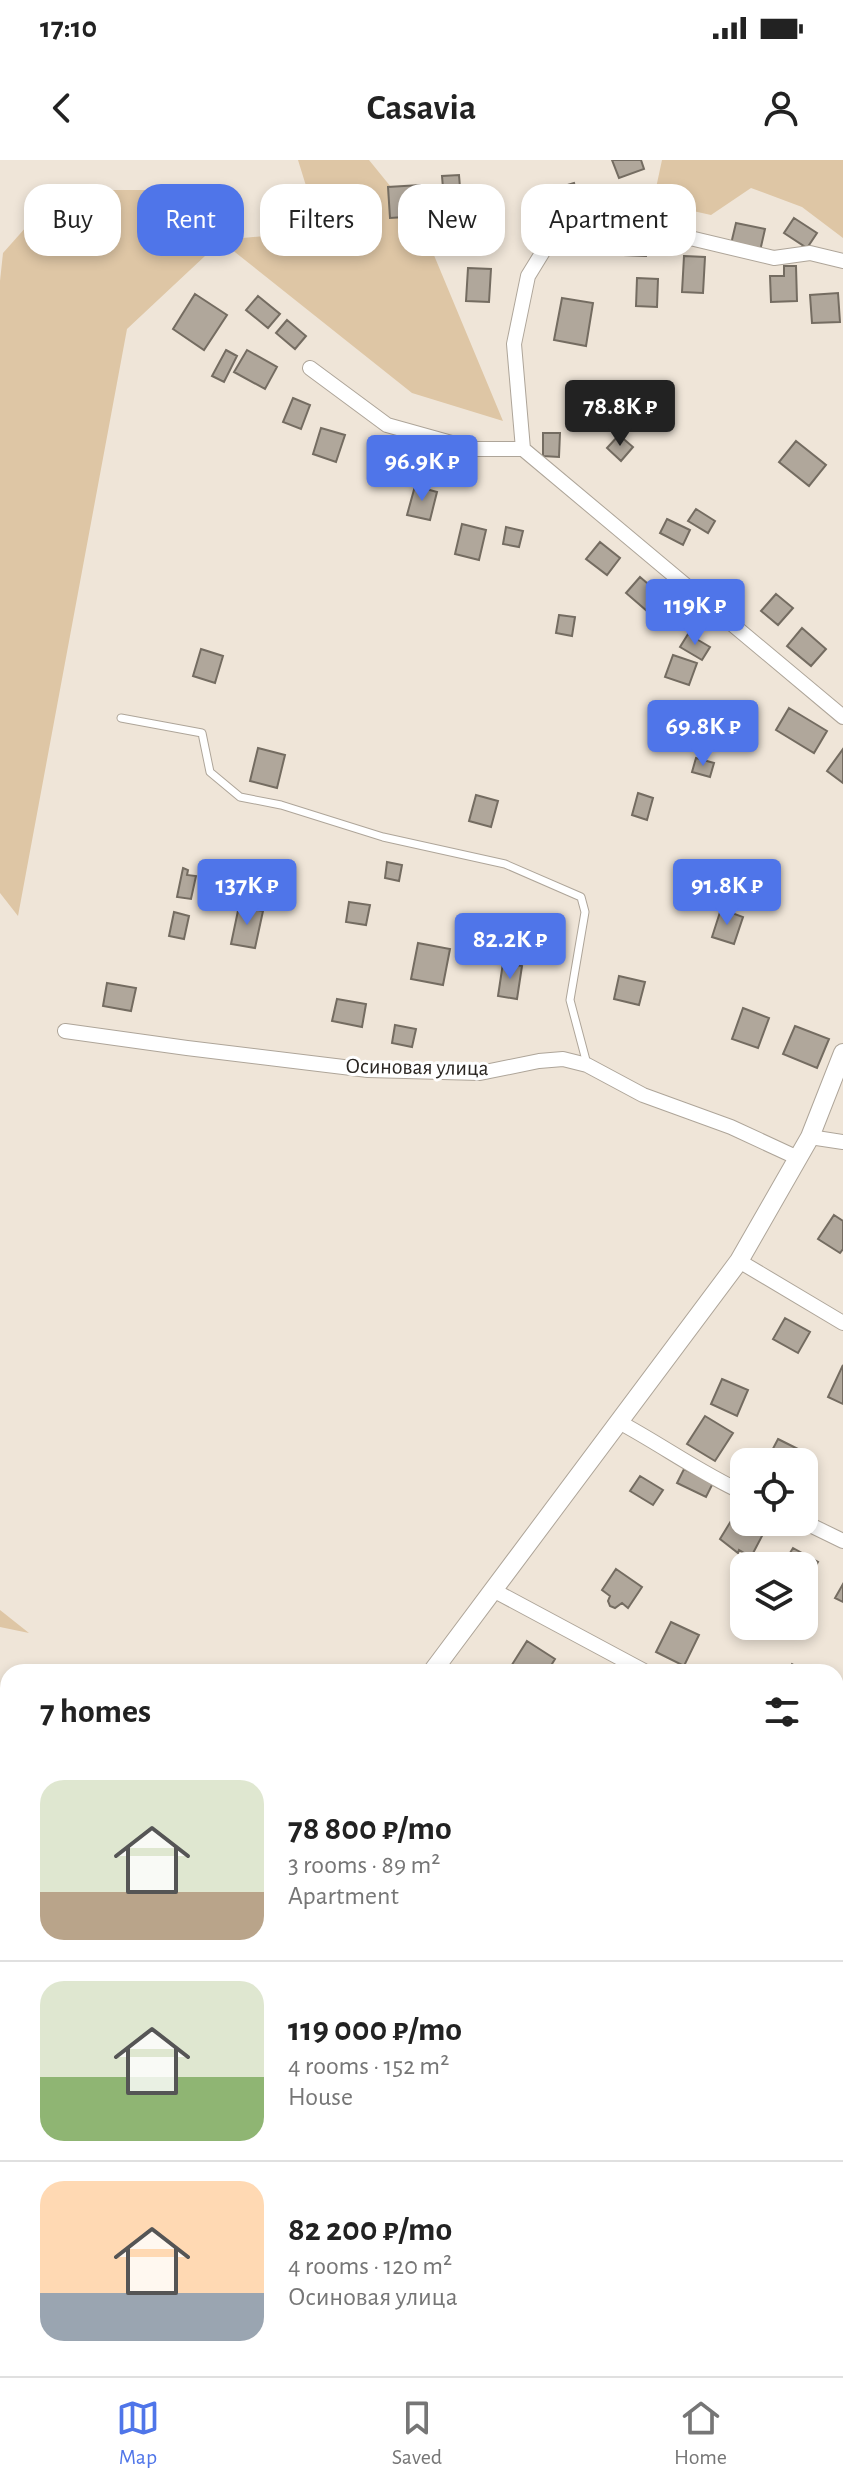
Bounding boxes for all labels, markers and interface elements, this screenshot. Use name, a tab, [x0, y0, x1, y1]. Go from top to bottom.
text: 17:10	[40, 13, 97, 43]
icon: back	[40, 86, 84, 130]
icon: person	[759, 86, 803, 130]
text: Casavia	[367, 90, 476, 126]
chip: Buy	[24, 184, 121, 256]
chip: Rent	[137, 184, 244, 256]
chip: Filters	[260, 184, 382, 256]
chip: New	[398, 184, 505, 256]
chip: Apartment	[521, 184, 696, 256]
pin: 78.8K ₽	[546, 380, 694, 448]
text: 78.8K ₽	[583, 393, 657, 419]
pin: 96.9K ₽	[348, 435, 496, 503]
text: 96.9K ₽	[385, 448, 459, 474]
pin: 119K ₽	[630, 579, 760, 647]
text: 119K ₽	[664, 592, 726, 618]
pin: 69.8K ₽	[629, 700, 777, 768]
text: 69.8K ₽	[665, 713, 741, 739]
pin: 137K ₽	[182, 859, 312, 927]
pin: 91.8K ₽	[653, 859, 801, 927]
text: 137K ₽	[215, 872, 279, 898]
text: 91.8K ₽	[691, 872, 763, 898]
pin: 82.2K ₽	[436, 913, 584, 981]
text: 82.2K ₽	[473, 926, 547, 952]
street label: Осиновая улица	[345, 1055, 489, 1079]
map controls	[730, 1448, 818, 1640]
button: locate	[730, 1448, 818, 1536]
button: layers	[730, 1552, 818, 1640]
icon: filters	[760, 1690, 804, 1734]
text: 7 homes	[40, 1695, 151, 1729]
icon: home	[104, 1812, 200, 1908]
text: 78 800 ₽/mo	[288, 1812, 452, 1846]
text: 3 rooms · 89 m²	[288, 1852, 440, 1878]
text: Apartment	[288, 1883, 399, 1909]
icon: home	[104, 2013, 200, 2109]
text: 119 000 ₽/mo	[288, 2013, 462, 2047]
text: 4 rooms · 152 m²	[288, 2053, 449, 2079]
text: House	[288, 2084, 353, 2110]
icon: home	[104, 2213, 200, 2309]
text: 82 200 ₽/mo	[288, 2213, 452, 2247]
text: 4 rooms · 120 m²	[288, 2253, 452, 2279]
text: Осиновая улица	[288, 2284, 458, 2310]
tab: Map	[116, 2396, 160, 2470]
tab: Saved	[392, 2396, 442, 2470]
tab: Home	[674, 2396, 727, 2470]

